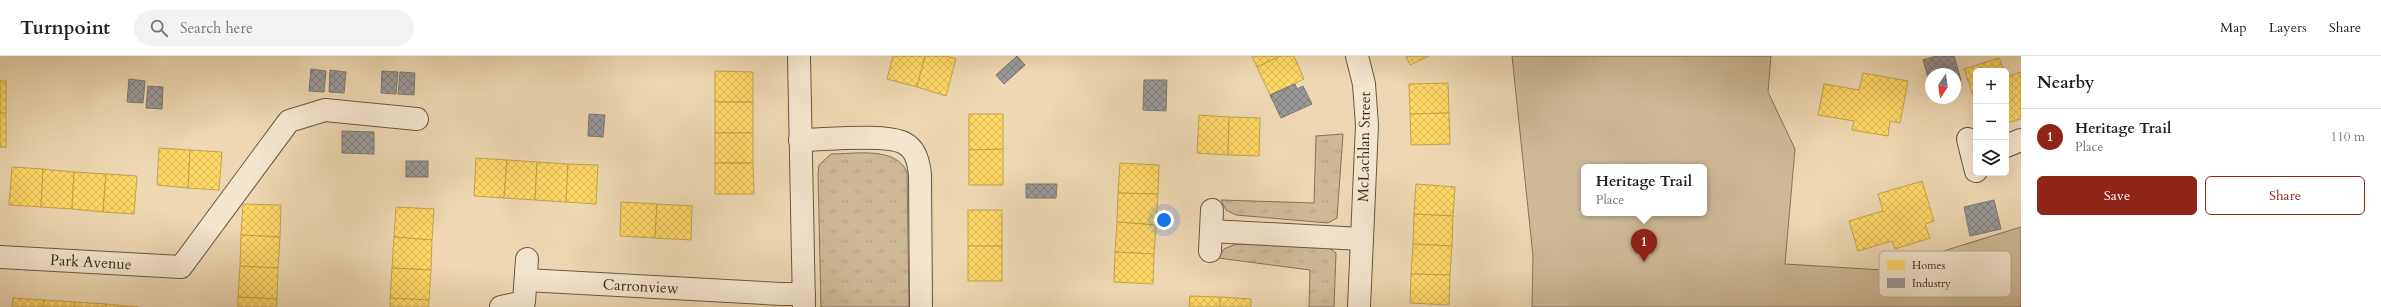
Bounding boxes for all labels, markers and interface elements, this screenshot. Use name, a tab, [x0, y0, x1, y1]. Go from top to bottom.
search box	[134, 10, 414, 46]
text: Turnpoint	[20, 15, 110, 41]
icon: search	[148, 17, 170, 39]
text: Search here	[180, 18, 253, 38]
text: Map	[2220, 18, 2247, 37]
text: Layers	[2269, 18, 2307, 37]
text: Share	[2329, 18, 2361, 37]
north arrow	[1925, 68, 1961, 104]
map controls	[1973, 68, 2009, 176]
button: +	[1973, 68, 2009, 104]
text: Nearby	[2037, 71, 2094, 94]
street label: McLachlan Street	[1353, 91, 1375, 202]
button: −	[1973, 104, 2009, 140]
text: Heritage Trail	[2075, 118, 2171, 138]
text: 1	[2047, 128, 2053, 146]
text: 110 m	[2331, 128, 2365, 146]
text: Place	[2075, 138, 2103, 156]
button: layers	[1973, 140, 2009, 176]
popup	[1581, 164, 1707, 216]
text: Heritage Trail	[1596, 171, 1692, 191]
button: Save	[2037, 176, 2197, 215]
button: Share	[2205, 176, 2365, 215]
text: Place	[1596, 191, 1624, 209]
your location	[1154, 210, 1174, 230]
pin: 1	[1631, 229, 1657, 262]
street label: Park Avenue	[50, 250, 132, 274]
legend	[1879, 251, 2011, 297]
text: Homes	[1912, 258, 1945, 273]
street label: Carronview	[602, 274, 679, 298]
text: Industry	[1912, 276, 1951, 291]

